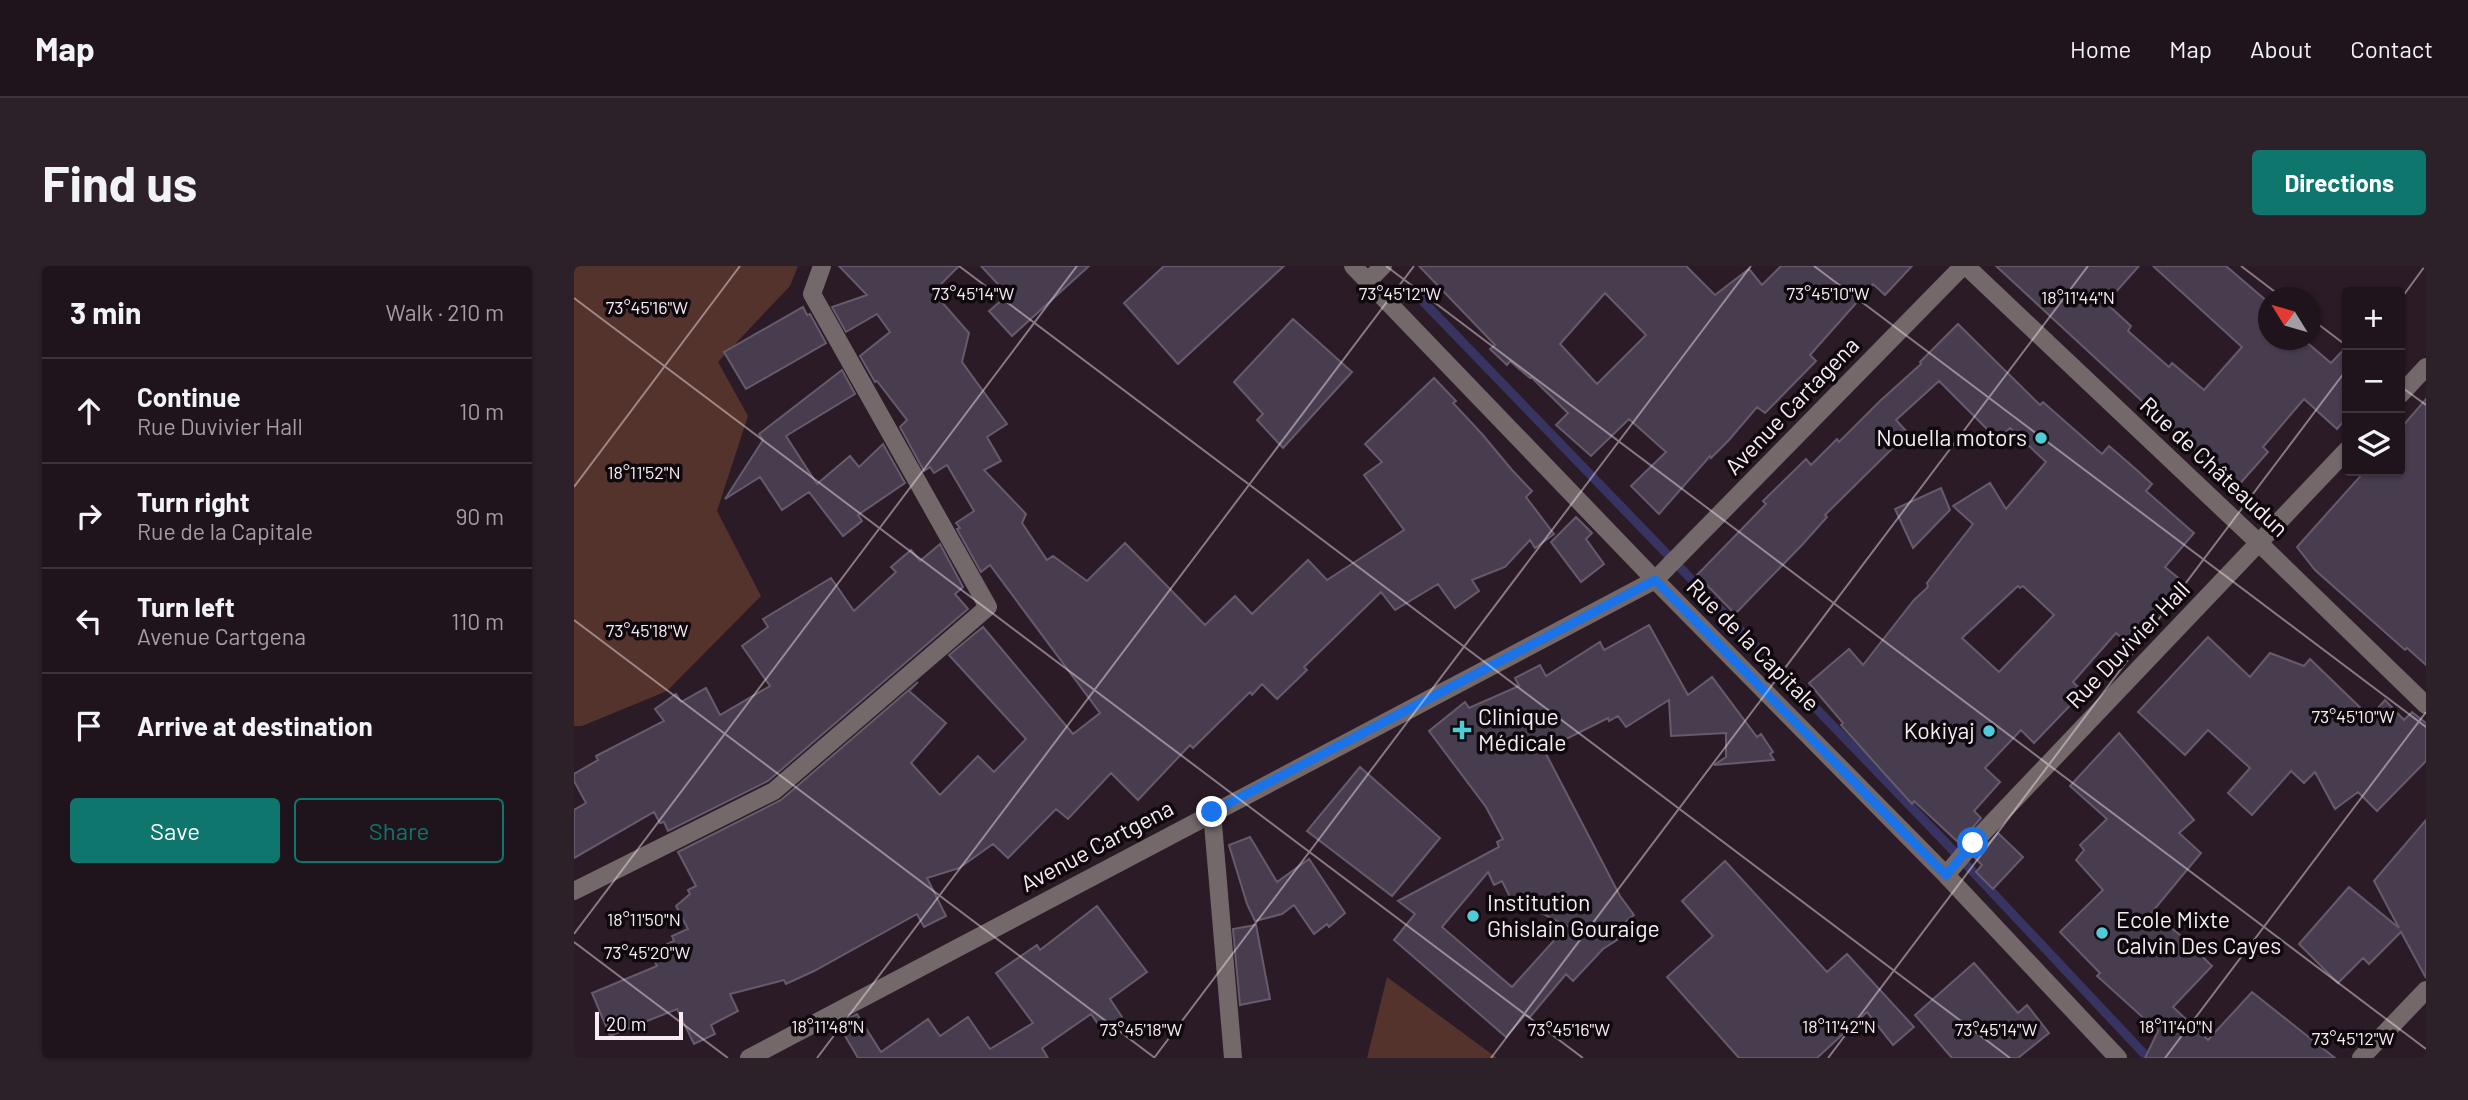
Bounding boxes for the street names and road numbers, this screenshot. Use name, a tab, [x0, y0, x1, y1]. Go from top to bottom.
street label: Avenue Cartagena	[1718, 331, 1864, 480]
street label: Rue de Châteaudun	[2135, 390, 2295, 542]
street label: Rue de la Capitale	[1682, 572, 1826, 716]
street label: Rue Duvivier Hall	[2060, 575, 2195, 714]
street label: Avenue Cartgena	[1015, 793, 1178, 897]

